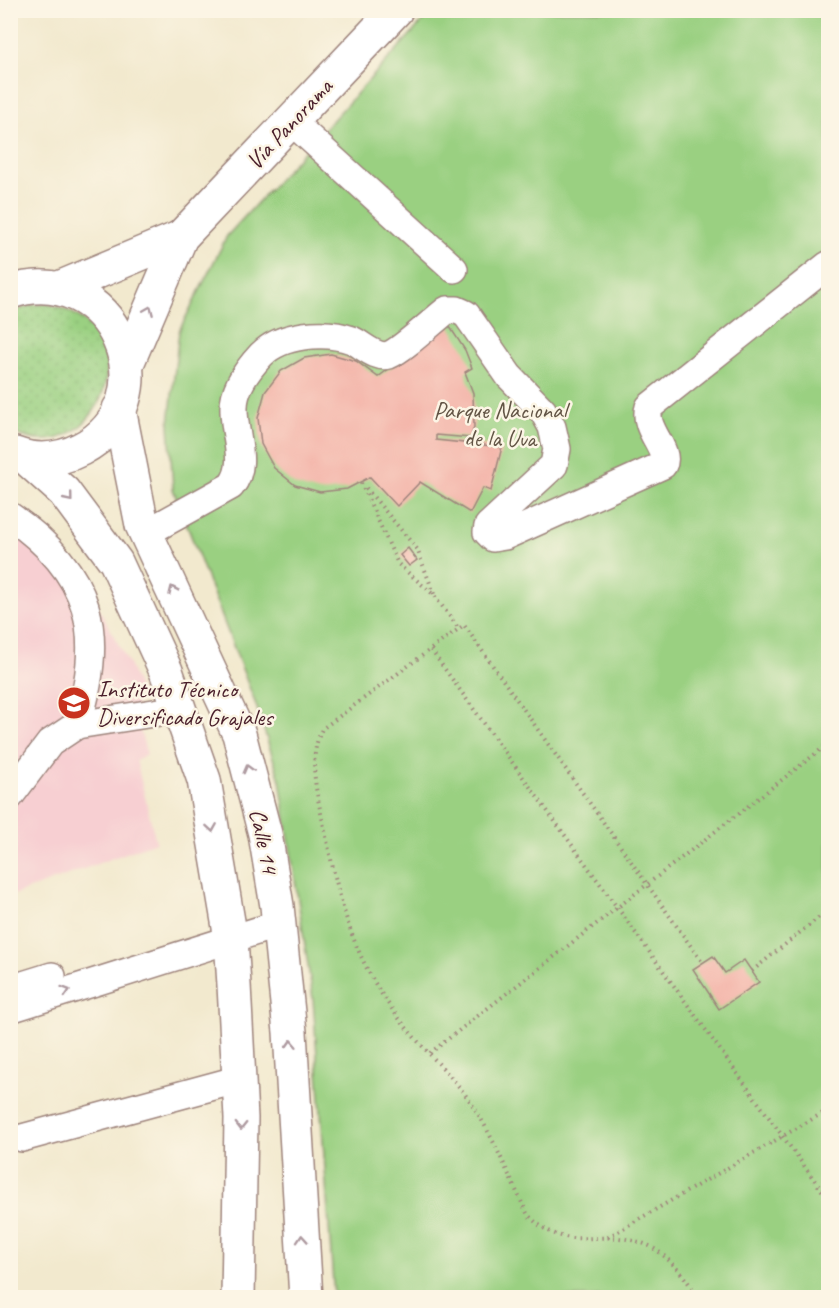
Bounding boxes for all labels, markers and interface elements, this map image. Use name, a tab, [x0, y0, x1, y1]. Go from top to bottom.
street label: Vía Panorama	[239, 71, 340, 176]
one-way arrow	[142, 306, 154, 317]
park label: Parque Nacional de la Uva	[434, 395, 570, 453]
one-way arrow	[61, 492, 72, 503]
one-way arrow	[169, 585, 181, 596]
place label: Instituto Técnico Diversificado Grajales	[97, 674, 274, 732]
school or university icon: Instituto Técnico Diversificado Grajales	[56, 685, 92, 721]
one-way arrow	[243, 764, 256, 774]
street label: Calle 14	[243, 806, 286, 878]
one-way arrow	[205, 823, 217, 832]
one-way arrow	[60, 986, 71, 998]
one-way arrow	[284, 1040, 297, 1049]
one-way arrow	[235, 1121, 247, 1130]
one-way arrow	[296, 1235, 309, 1244]

